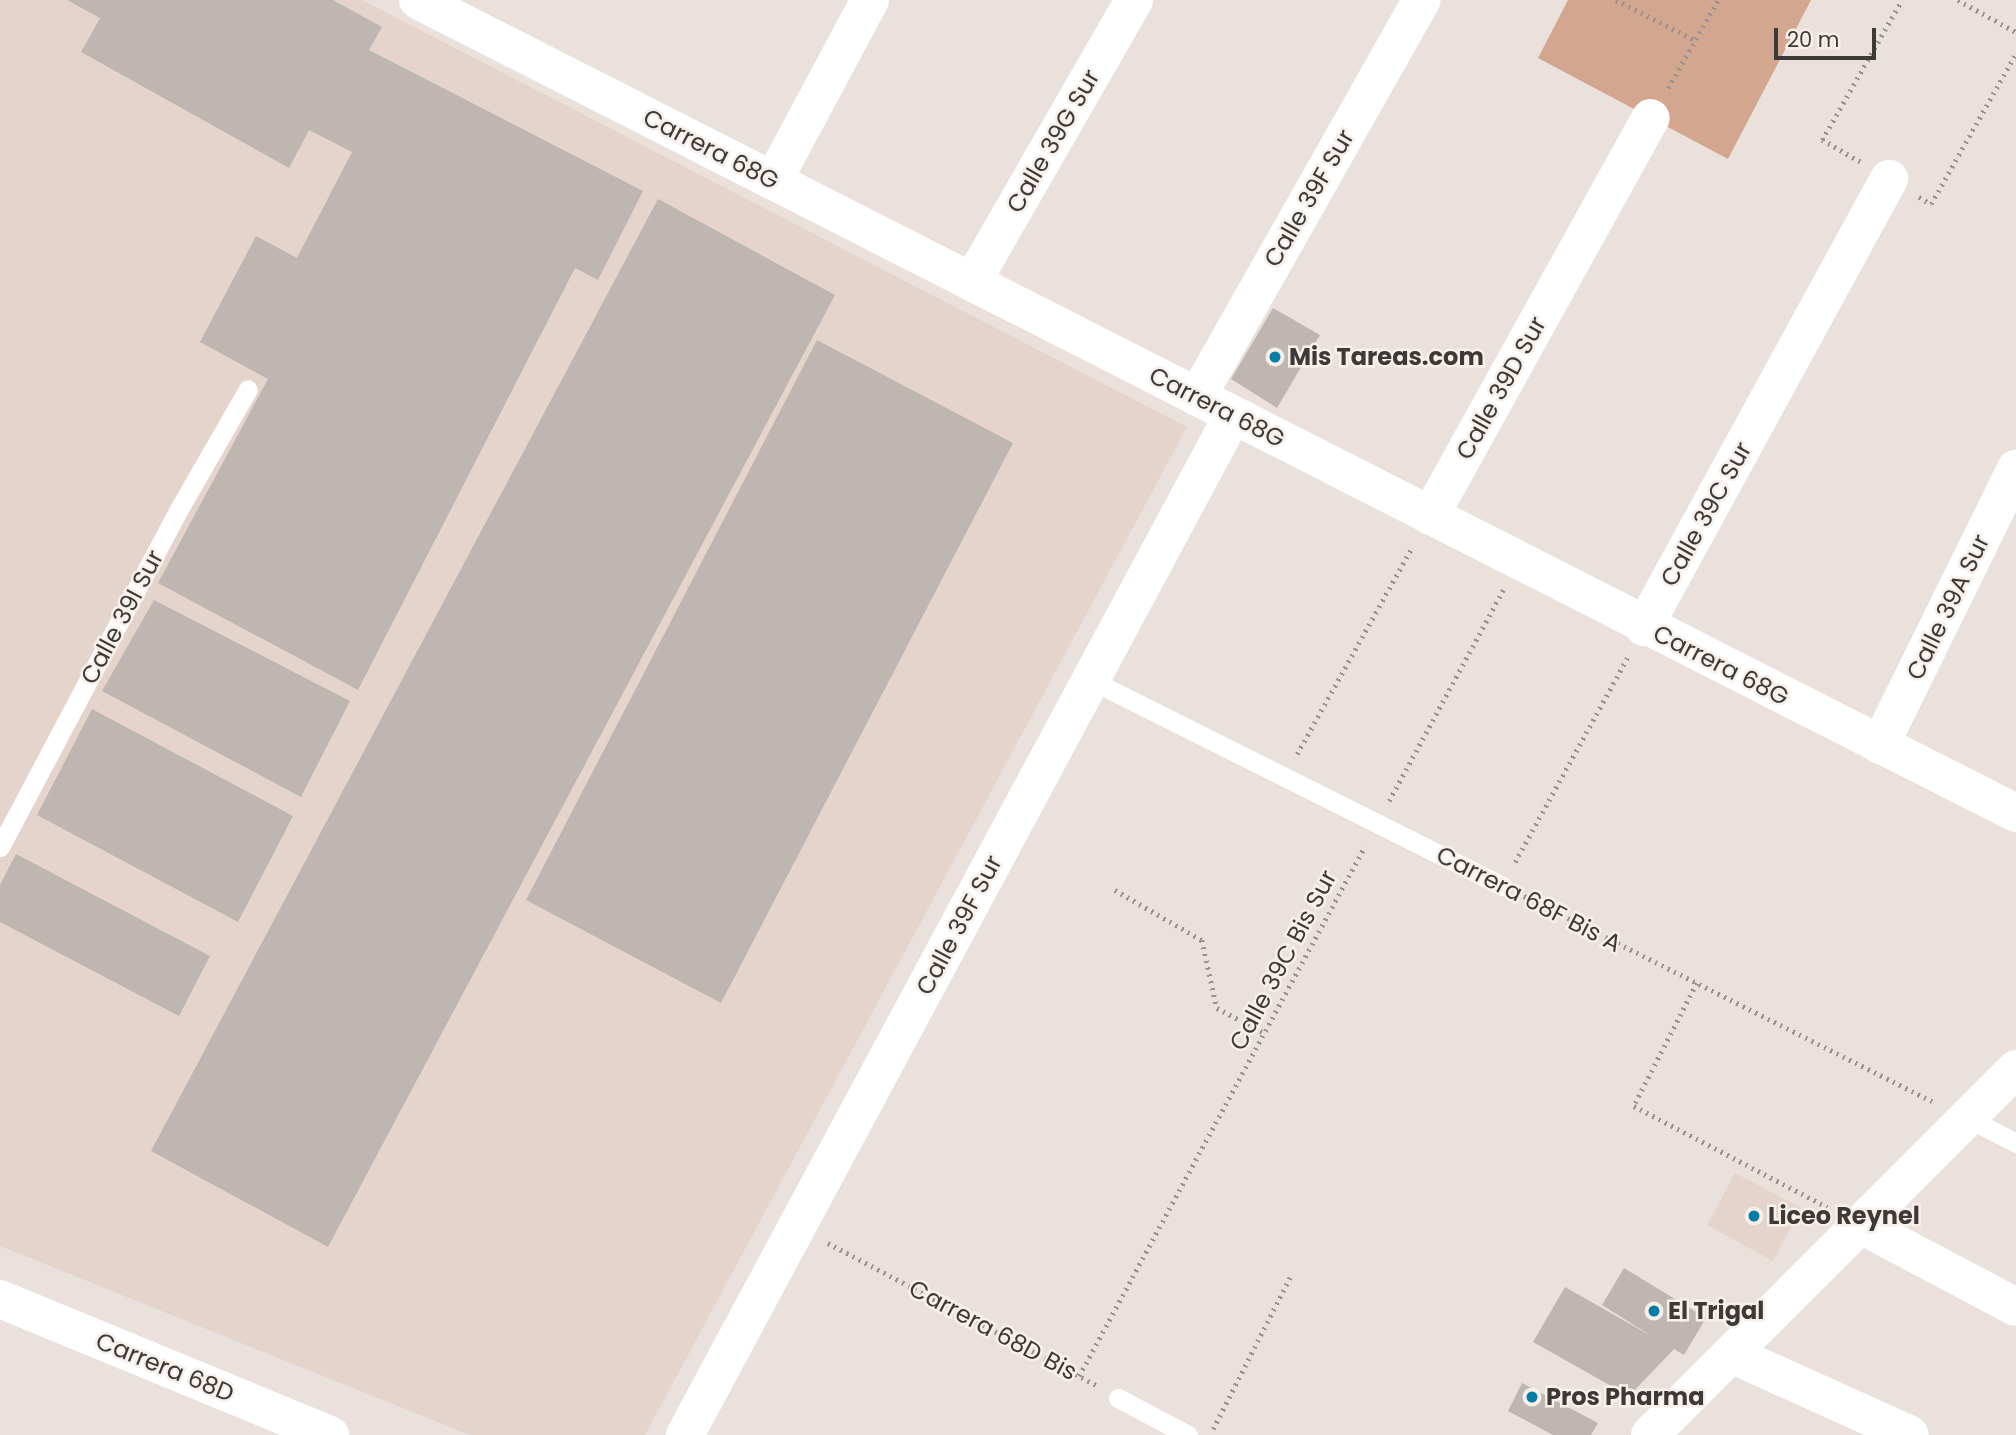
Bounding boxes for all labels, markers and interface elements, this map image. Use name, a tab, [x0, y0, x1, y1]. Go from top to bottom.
scale bar	[1778, 14, 1880, 58]
text: 20 m	[1787, 25, 1840, 54]
street label: Calle 39G Sur	[1000, 64, 1106, 218]
street label: Carrera 68G	[638, 103, 784, 195]
street label: Calle 39F Sur	[1258, 124, 1360, 272]
street label: Calle 39D Sur	[1450, 312, 1552, 464]
place label: Mis Tareas.com	[1289, 343, 1484, 371]
marker: Mis Tareas.com	[1267, 349, 1283, 365]
street label: Carrera 68G	[1144, 361, 1290, 453]
street label: Calle 39C Sur	[1655, 437, 1757, 591]
street label: Calle 39A Sur	[1900, 530, 1996, 684]
street label: Calle 39I Sur	[75, 545, 169, 689]
street label: Carrera 68G	[1648, 619, 1794, 711]
street label: Carrera 68F Bis A	[1432, 840, 1626, 958]
street label: Calle 39F Sur	[910, 850, 1008, 1000]
street label: Calle 39C Bis Sur	[1223, 865, 1343, 1055]
place label: Liceo Reynel	[1768, 1202, 1920, 1230]
marker: Liceo Reynel	[1746, 1208, 1762, 1224]
street label: Carrera 68D Bis	[904, 1274, 1082, 1386]
place label: El Trigal	[1668, 1297, 1764, 1325]
marker: El Trigal	[1646, 1303, 1662, 1319]
street label: Carrera 68D	[92, 1326, 238, 1408]
place label: Pros Pharma	[1546, 1383, 1704, 1411]
marker: Pros Pharma	[1524, 1389, 1540, 1405]

